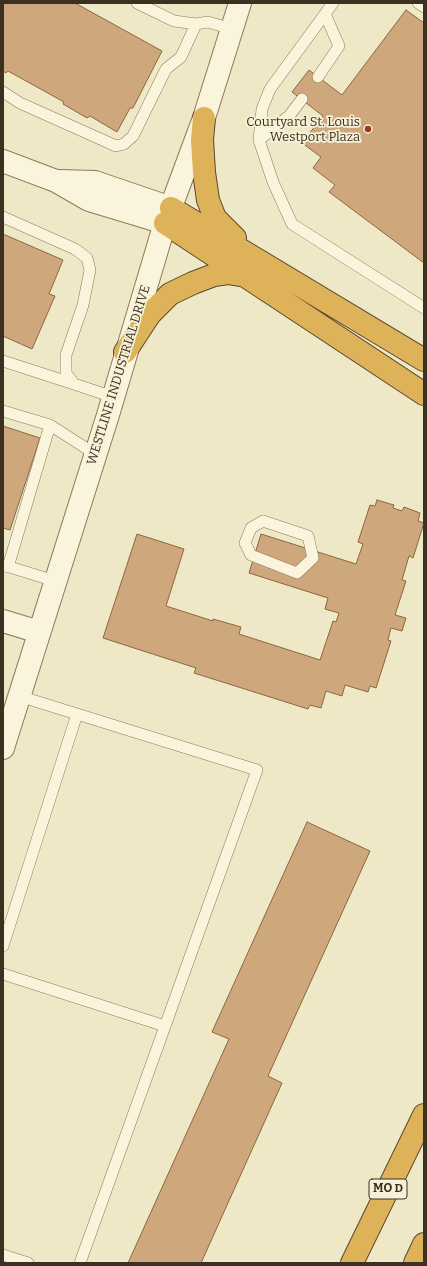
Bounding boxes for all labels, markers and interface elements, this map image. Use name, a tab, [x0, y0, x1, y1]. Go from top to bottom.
place label: Courtyard St. Louis Westport Plaza	[246, 114, 360, 145]
marker: Courtyard St. Louis Westport Plaza	[363, 124, 373, 134]
street label: WESTLINE INDUSTRIAL DRIVE	[84, 283, 154, 467]
road number: MO D	[369, 1179, 407, 1199]

